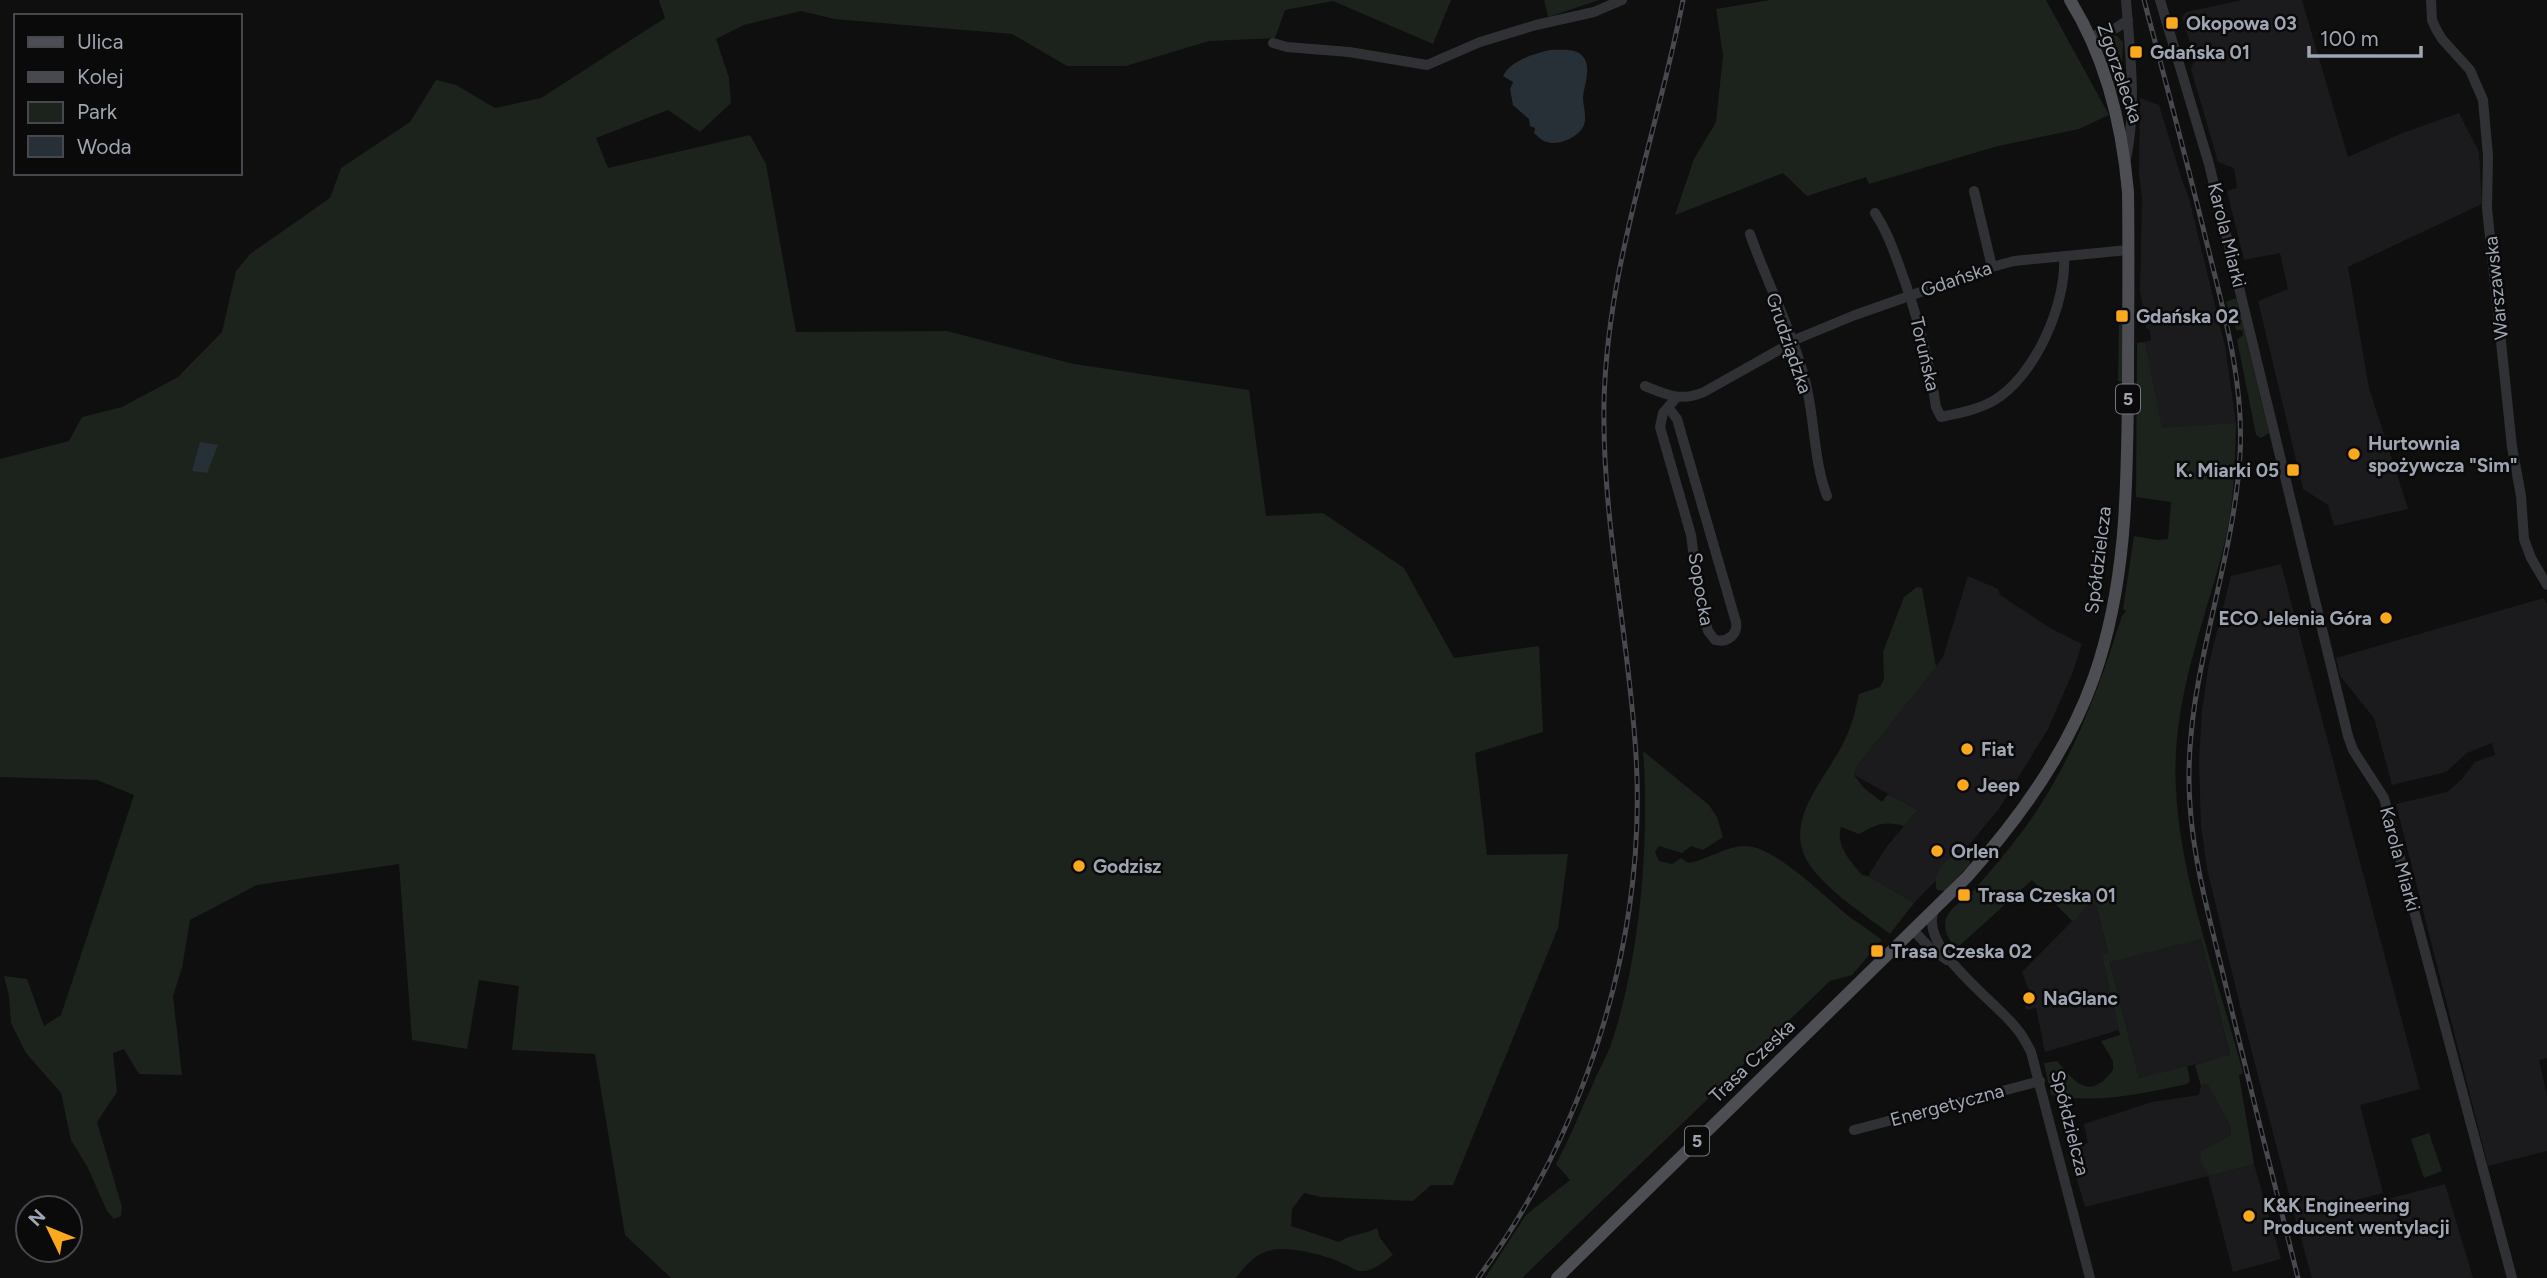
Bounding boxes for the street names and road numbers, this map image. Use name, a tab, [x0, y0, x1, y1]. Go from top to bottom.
street label: Zgorzelecka	[2092, 20, 2148, 126]
street label: Karola Miarki	[2203, 180, 2251, 290]
street label: Warszawska	[2479, 235, 2513, 341]
street label: Gdańska	[1918, 256, 1994, 302]
street label: Grudziądzka	[1761, 290, 1817, 396]
street label: Toruńska	[1905, 315, 1945, 393]
road number: 5	[2116, 384, 2140, 414]
street label: Spółdzielcza	[2080, 505, 2116, 615]
street label: Sopocka	[1683, 551, 1719, 627]
street label: Karola Miarki	[2375, 804, 2425, 914]
street label: Trasa Czeska	[1704, 1015, 1800, 1107]
street label: Spółdzielcza	[2046, 1068, 2094, 1178]
street label: Energetyczna	[1888, 1079, 2006, 1131]
road number: 5	[1685, 1126, 1709, 1156]

